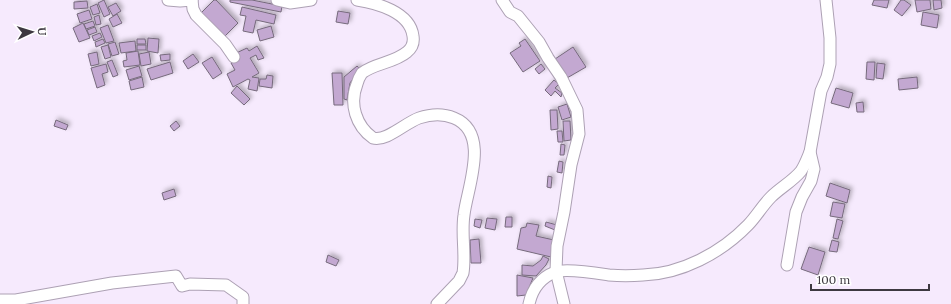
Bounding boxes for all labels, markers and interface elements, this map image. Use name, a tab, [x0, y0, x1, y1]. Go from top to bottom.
north arrow	[12, 12, 52, 52]
text: U	[35, 27, 49, 37]
scale bar	[811, 266, 929, 292]
text: 100 m	[817, 272, 850, 287]

